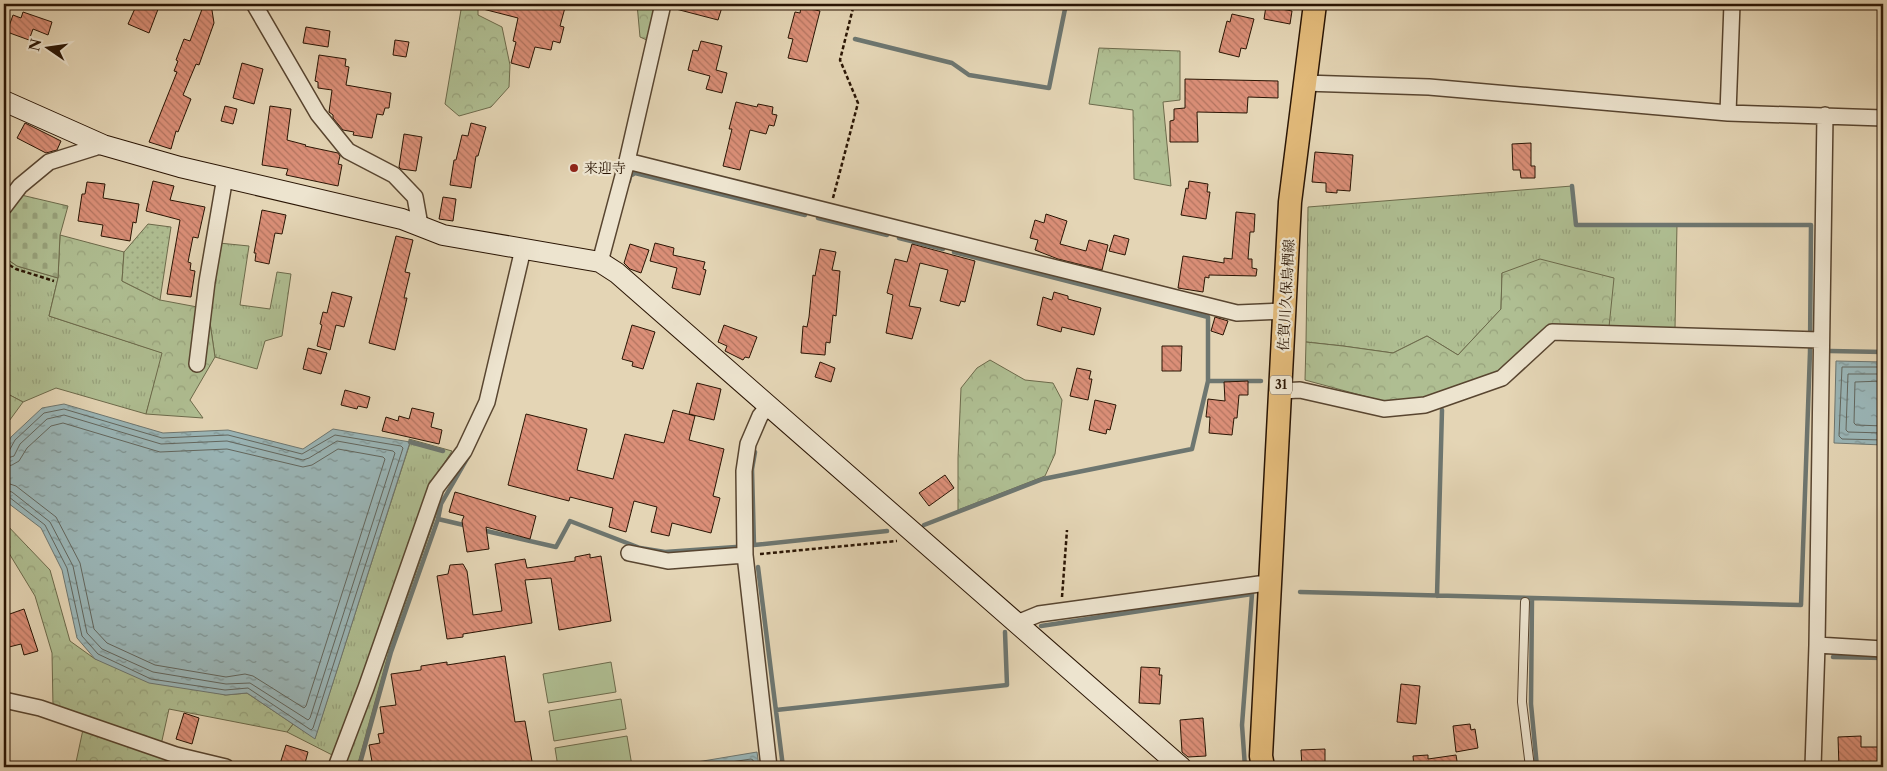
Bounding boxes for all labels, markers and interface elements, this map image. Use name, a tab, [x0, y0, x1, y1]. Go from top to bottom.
north arrow	[22, 22, 72, 72]
text: N	[25, 37, 45, 53]
place label: 来迎寺	[584, 159, 626, 177]
marker: 来迎寺	[568, 162, 580, 174]
street label: 佐賀川久保鳥栖線	[1274, 239, 1298, 351]
road number: 31	[1270, 376, 1292, 394]

